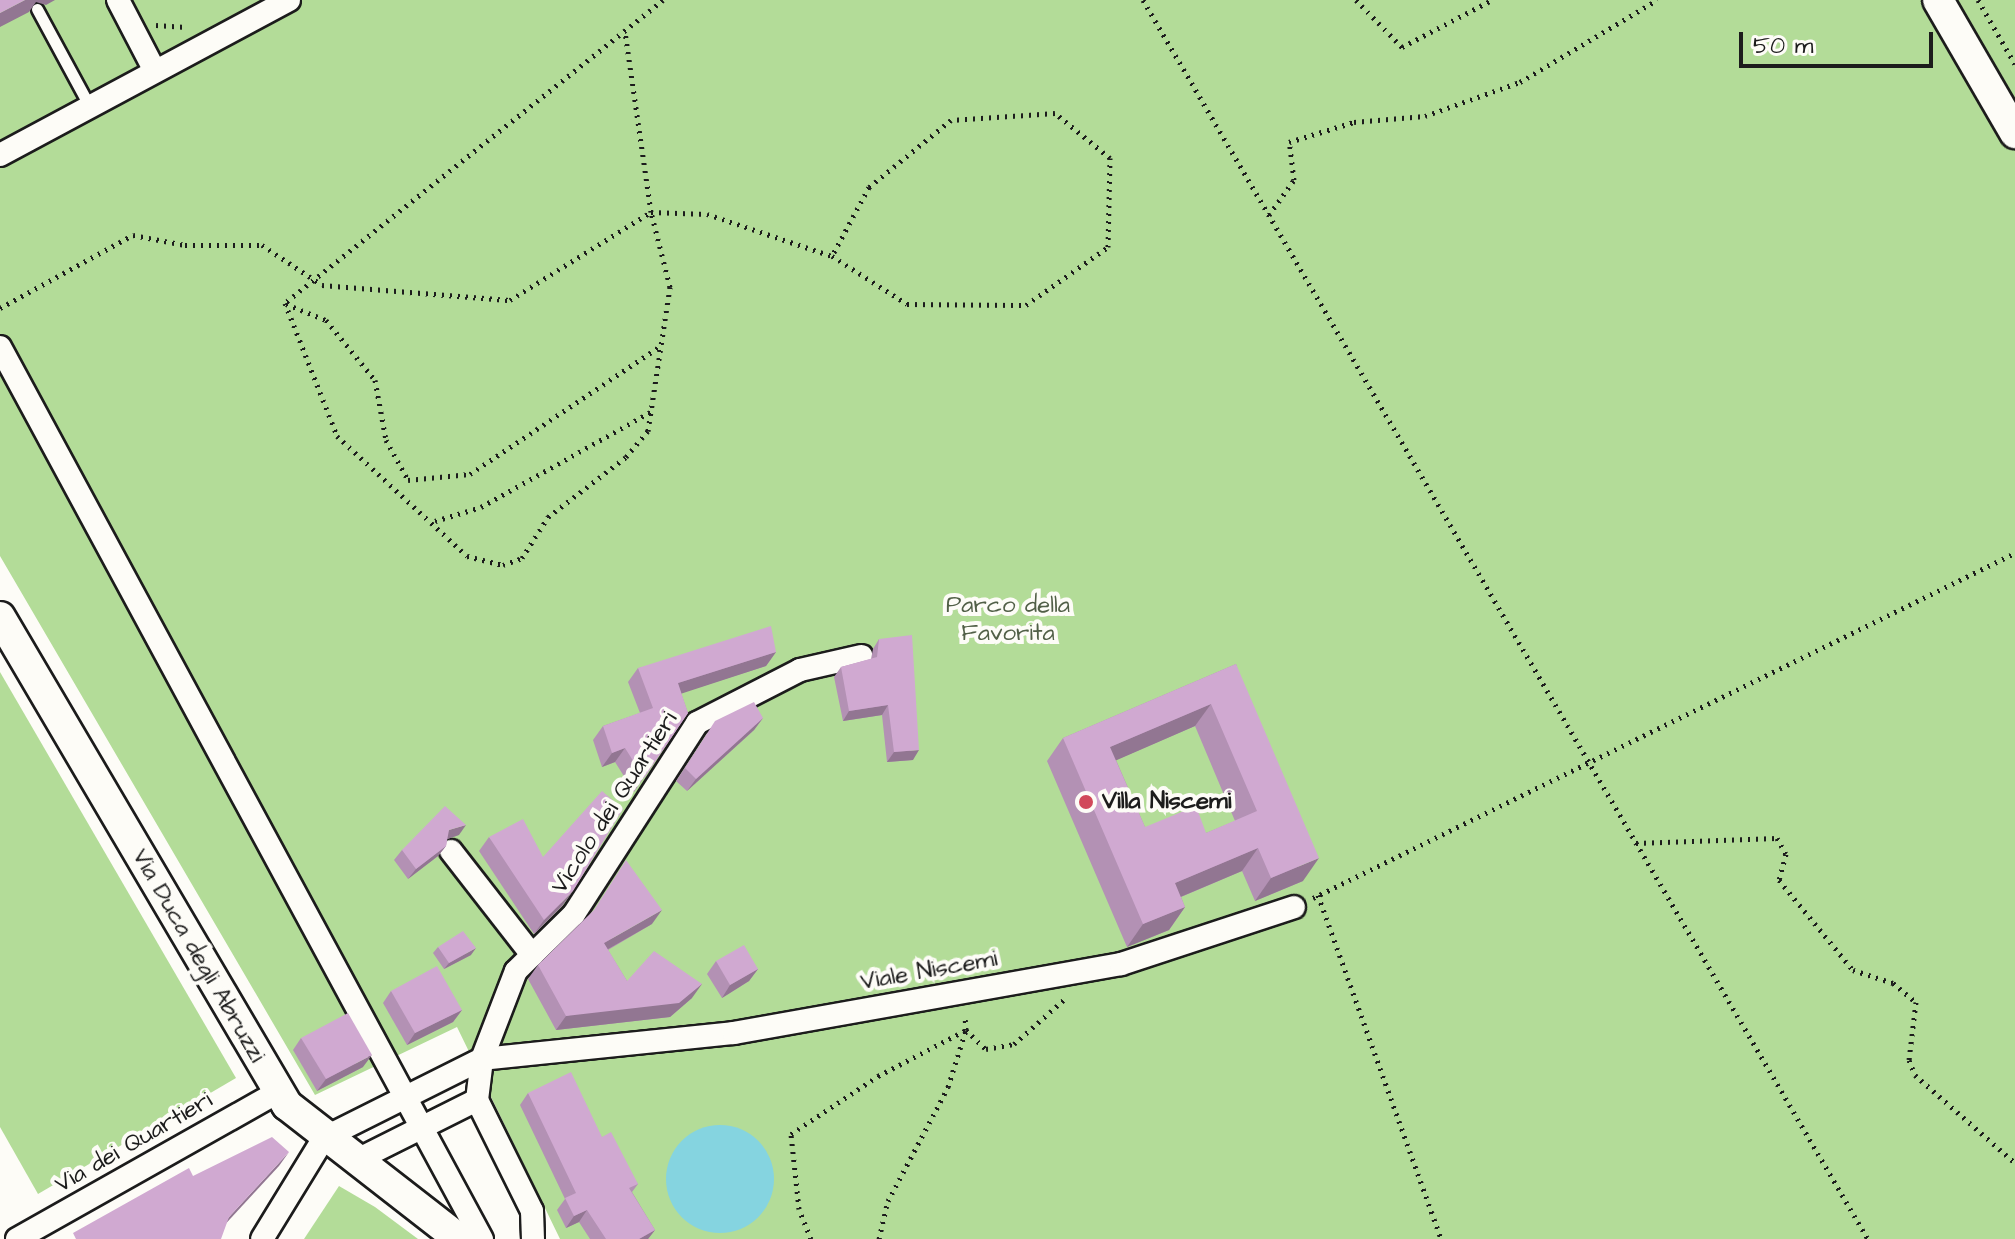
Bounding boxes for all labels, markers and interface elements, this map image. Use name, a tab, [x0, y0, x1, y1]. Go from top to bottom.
scale bar	[1743, 16, 1937, 66]
text: 50 m	[1753, 29, 1813, 63]
park label: Parco della Favorita	[946, 592, 1070, 648]
street label: Vicolo dei Quartieri	[546, 707, 684, 899]
place label: Villa Niscemi	[1102, 788, 1231, 816]
marker: Villa Niscemi	[1077, 793, 1095, 811]
street label: Via Duca degli Abruzzi	[125, 844, 271, 1068]
street label: Viale Niscemi	[858, 945, 1000, 997]
street label: Via dei Quartieri	[50, 1086, 218, 1200]

